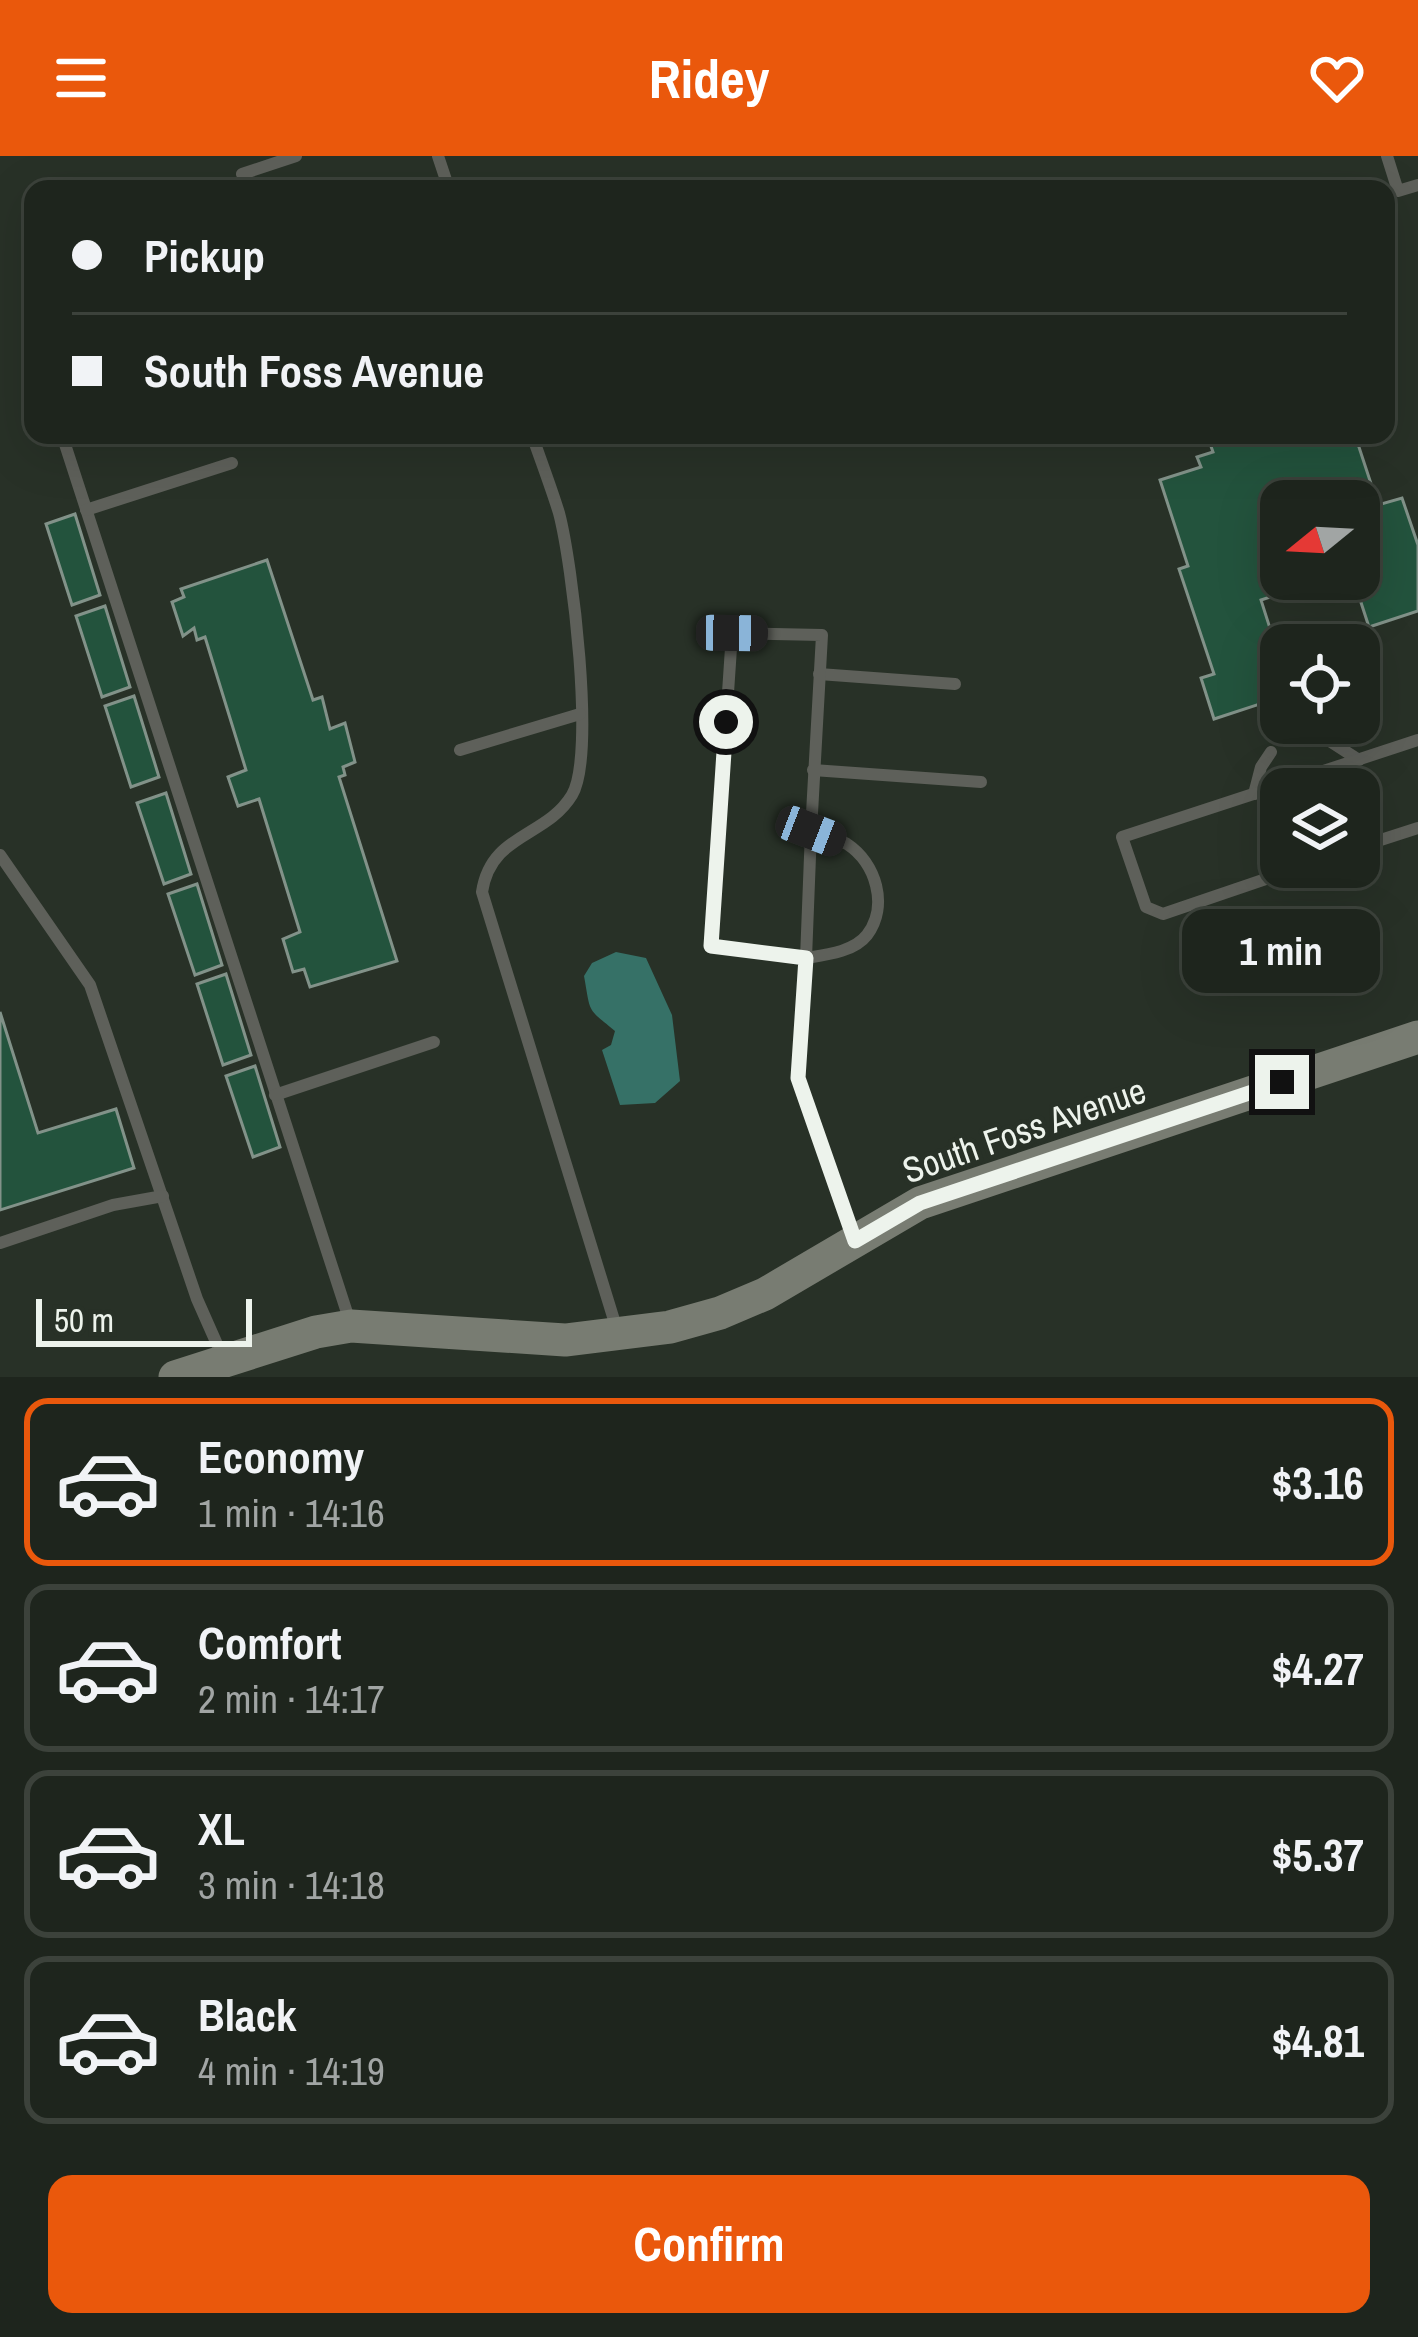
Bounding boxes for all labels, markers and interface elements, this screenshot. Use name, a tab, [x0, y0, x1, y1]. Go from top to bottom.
text: Ridey	[649, 42, 769, 115]
icon: menu	[48, 45, 114, 111]
icon: heart	[1304, 45, 1370, 111]
text: Pickup	[144, 225, 265, 286]
text: South Foss Avenue	[144, 340, 484, 401]
north arrow	[1260, 480, 1380, 600]
map controls	[1260, 480, 1380, 888]
car	[696, 614, 768, 652]
button: locate	[1260, 624, 1380, 744]
route start	[699, 695, 753, 749]
button: layers	[1260, 768, 1380, 888]
car	[771, 801, 851, 861]
callout: 1 min	[1183, 908, 1381, 992]
text: 1 min	[1239, 925, 1323, 977]
route end	[1255, 1055, 1309, 1109]
street label: South Foss Avenue	[896, 1066, 1152, 1194]
scale bar	[36, 1293, 252, 1346]
text: 50 m	[54, 1298, 114, 1342]
text: Economy	[198, 1426, 364, 1487]
icon: car	[54, 1428, 162, 1536]
text: $3.16	[1272, 1452, 1364, 1513]
text: 1 min · 14:16	[198, 1487, 385, 1539]
text: Comfort	[198, 1612, 341, 1673]
icon: car	[54, 1614, 162, 1722]
text: $4.27	[1272, 1638, 1364, 1699]
text: 2 min · 14:17	[198, 1673, 385, 1725]
text: XL	[198, 1798, 245, 1859]
icon: car	[54, 1800, 162, 1908]
text: $5.37	[1272, 1824, 1364, 1885]
text: 3 min · 14:18	[198, 1859, 385, 1911]
text: Black	[198, 1984, 296, 2045]
icon: car	[54, 1986, 162, 2094]
text: $4.81	[1272, 2010, 1364, 2071]
text: 4 min · 14:19	[198, 2045, 385, 2097]
button: Confirm	[48, 2175, 1370, 2313]

